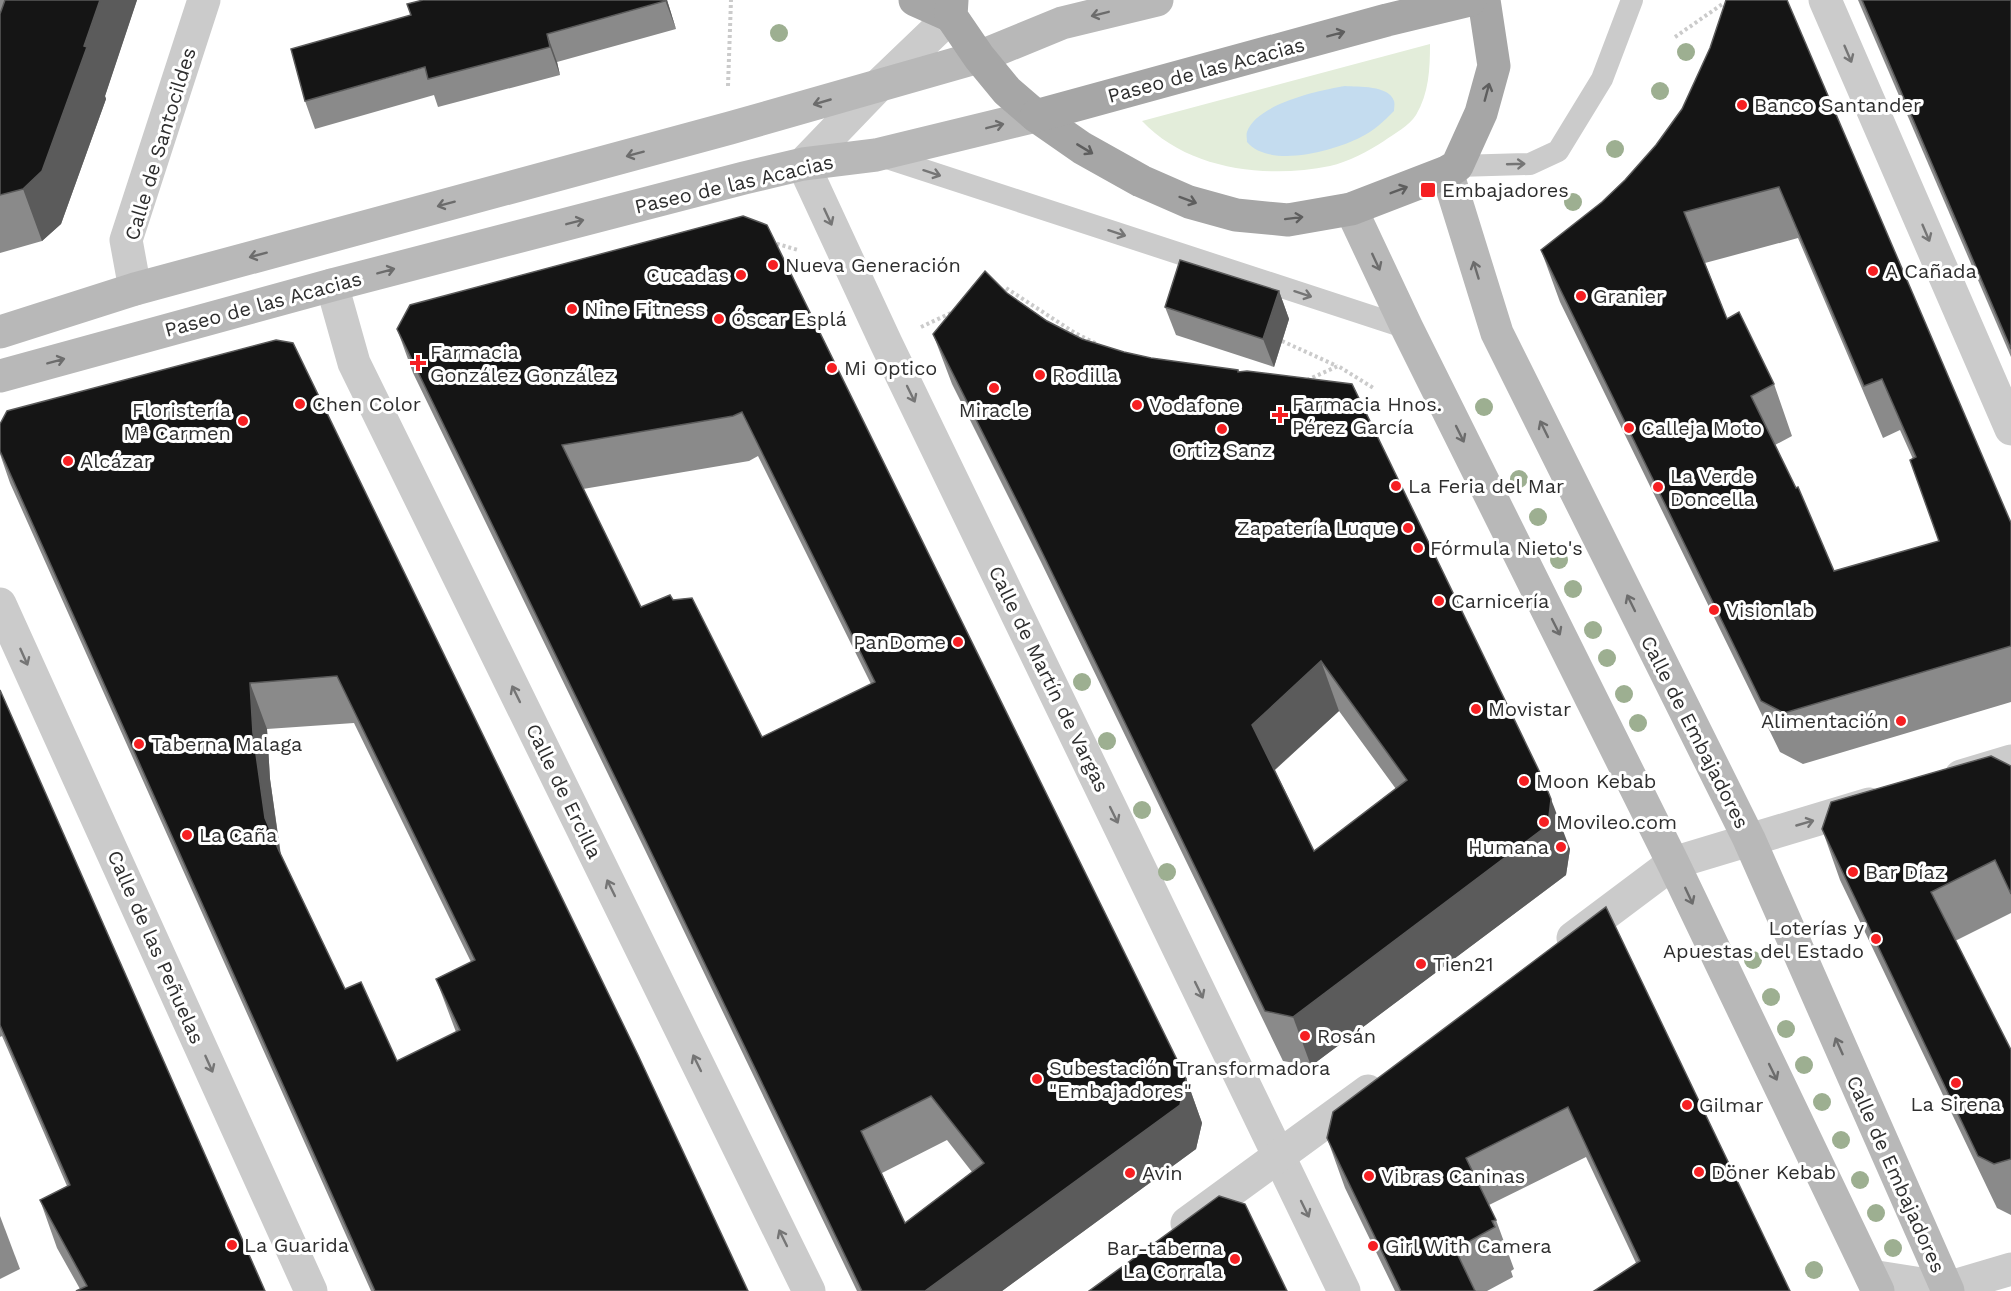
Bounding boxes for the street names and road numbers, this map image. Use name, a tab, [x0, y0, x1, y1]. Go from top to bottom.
street label: Paseo de las Acacias	[1105, 32, 1307, 108]
street label: Calle de Santocildes	[119, 45, 201, 243]
street label: Paseo de las Acacias	[632, 149, 836, 219]
street label: Paseo de las Acacias	[162, 266, 364, 342]
street label: Calle de Martín de Vargas	[984, 562, 1114, 796]
street label: Calle de Embajadores	[1636, 632, 1754, 832]
street label: Calle de Ercilla	[521, 720, 607, 862]
street label: Calle de las Peñuelas	[103, 847, 209, 1047]
street label: Calle de Embajadores	[1842, 1072, 1950, 1276]

